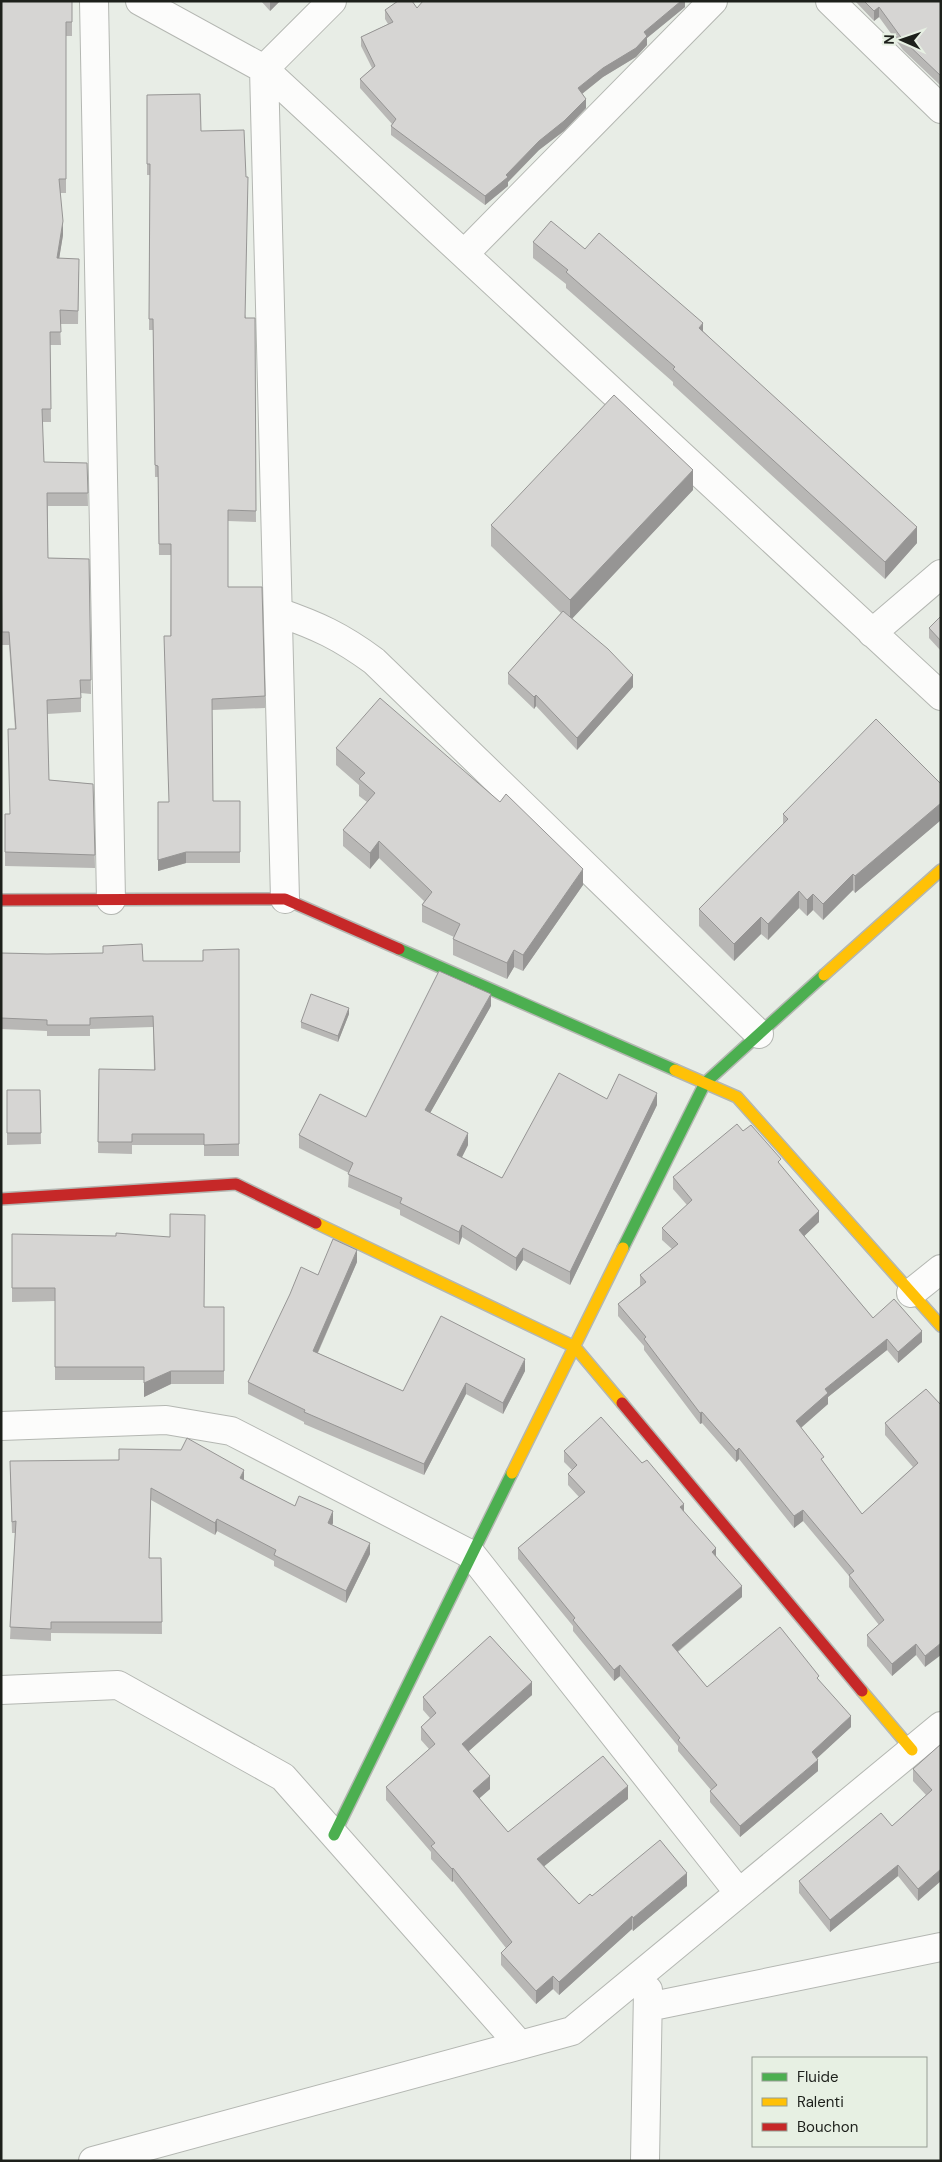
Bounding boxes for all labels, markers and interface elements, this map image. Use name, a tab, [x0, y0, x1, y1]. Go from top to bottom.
north arrow	[877, 15, 927, 65]
text: N	[880, 34, 898, 45]
legend	[752, 2057, 927, 2147]
text: Fluide	[797, 2067, 839, 2087]
text: Ralenti	[797, 2092, 844, 2112]
text: Bouchon	[797, 2117, 858, 2137]

